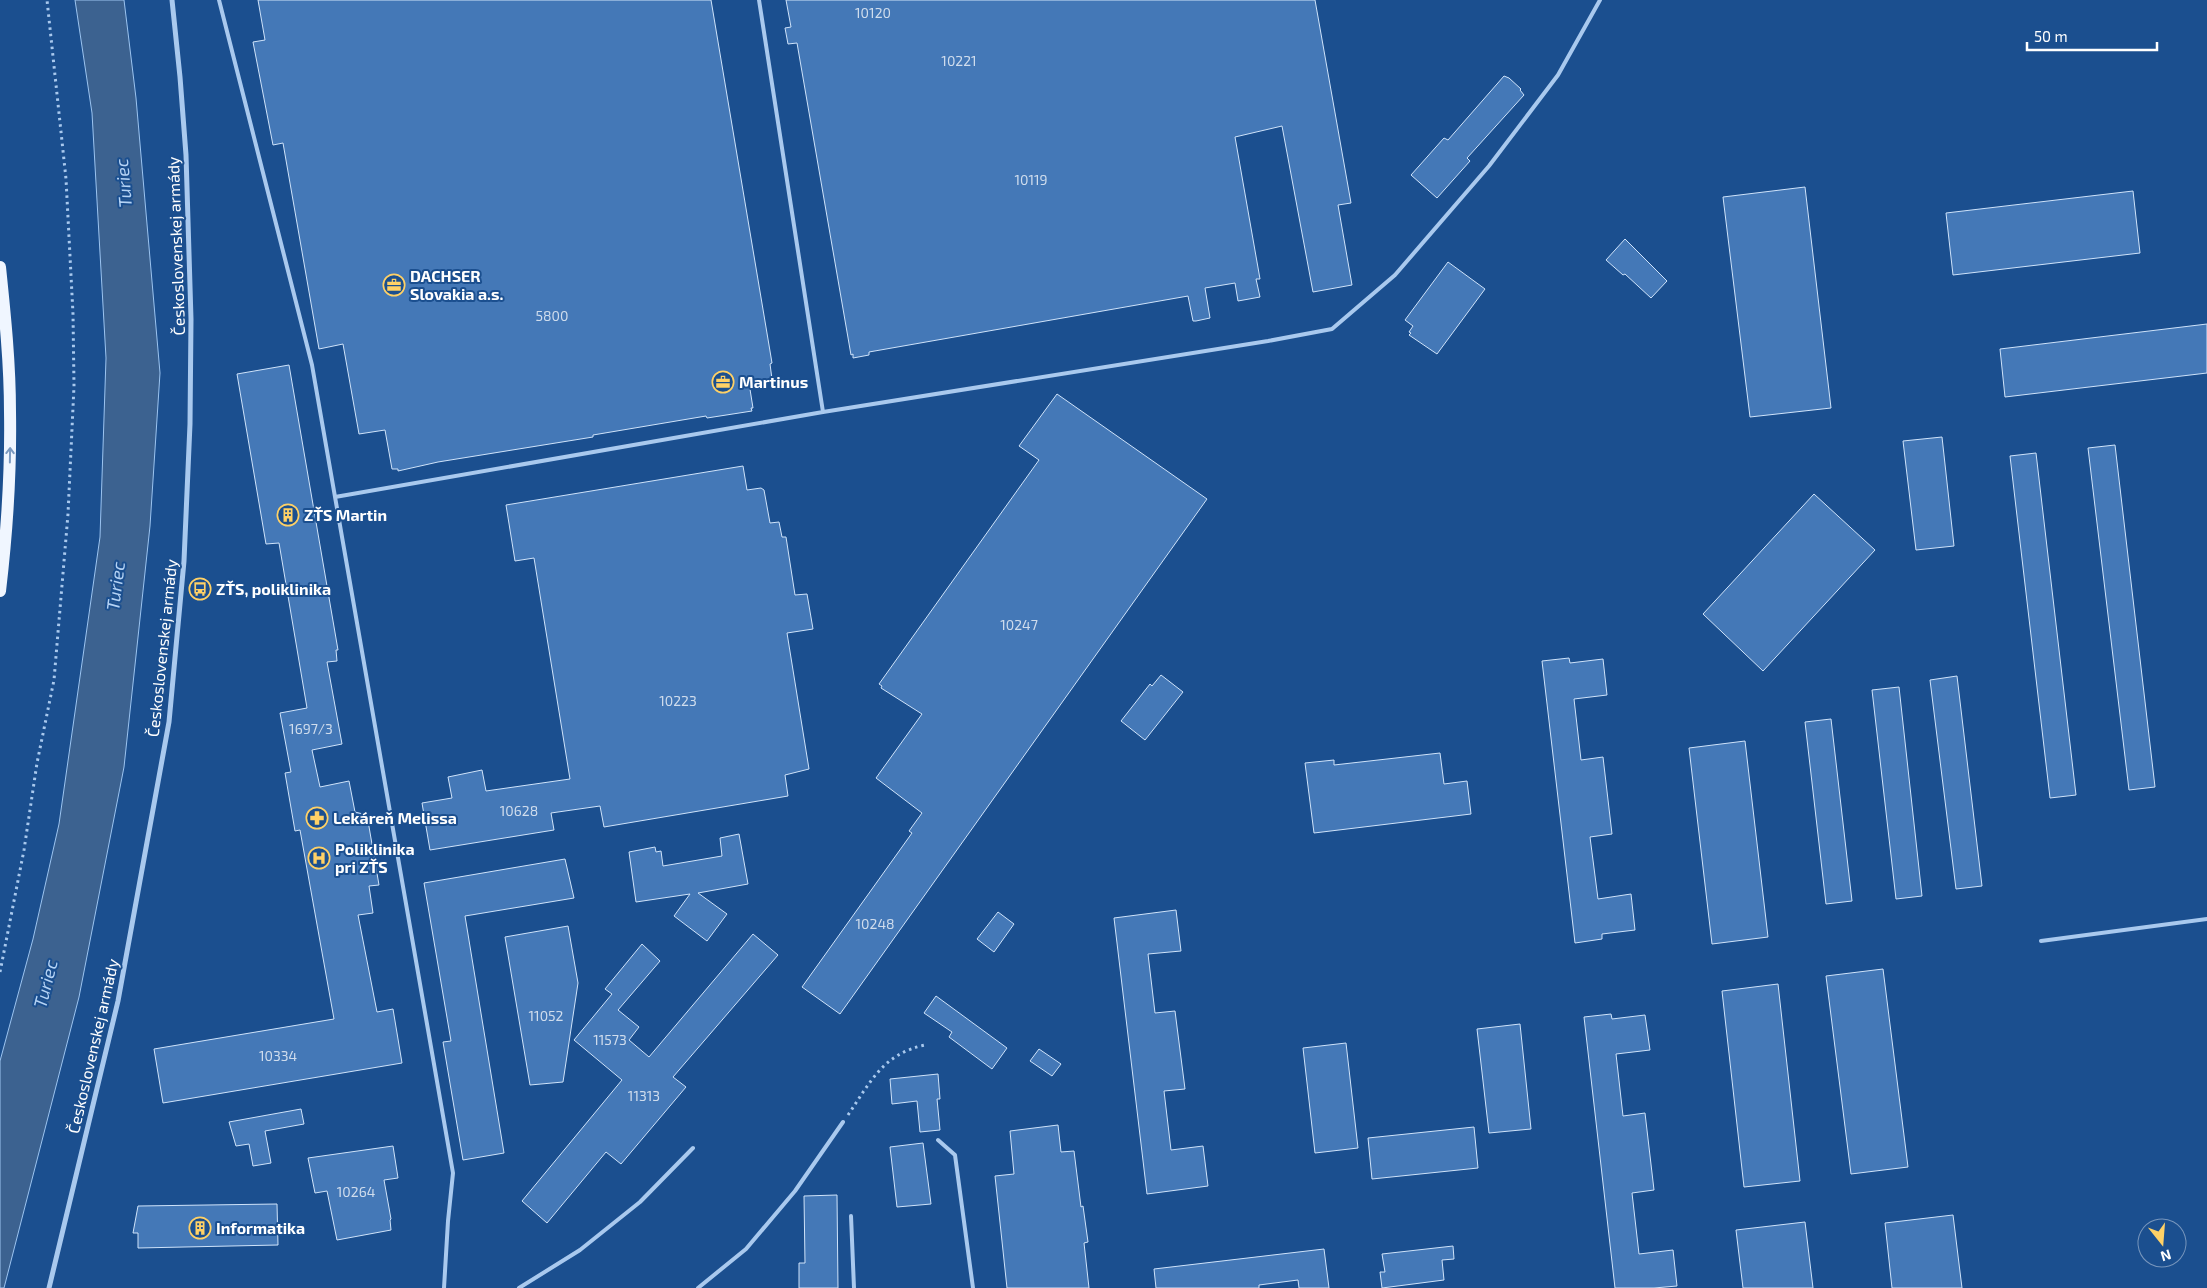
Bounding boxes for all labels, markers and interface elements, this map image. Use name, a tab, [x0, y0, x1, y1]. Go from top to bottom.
house number: 10120	[855, 4, 891, 21]
scale bar	[2027, 20, 2157, 52]
text: 50 m	[2034, 27, 2068, 45]
house number: 10221	[941, 52, 977, 69]
street label: Československej armády	[163, 156, 189, 336]
water label: Turiec	[110, 157, 136, 209]
house number: 10119	[1014, 171, 1048, 188]
place label: DACHSER Slovakia a.s.	[410, 266, 503, 303]
office icon: DACHSER Slovakia a.s.	[382, 273, 406, 297]
house number: 5800	[536, 307, 568, 324]
office icon: Martinus	[711, 370, 735, 394]
place label: Martinus	[739, 372, 808, 391]
one-way arrow	[5, 447, 14, 463]
building icon: ZŤS Martin	[276, 503, 300, 527]
place label: ZŤS Martin	[304, 505, 387, 524]
street label: Československej armády	[143, 558, 181, 738]
water label: Turiec	[101, 560, 129, 612]
bus stop icon: ZŤS, poliklinika	[188, 577, 212, 601]
place label: ZŤS, poliklinika	[216, 579, 331, 598]
house number: 10247	[1000, 616, 1038, 633]
house number: 10223	[659, 692, 697, 709]
house number: 1697/3	[289, 720, 333, 737]
house number: 10628	[500, 802, 538, 819]
pharmacy icon: Lekáreň Melissa	[305, 806, 329, 830]
place label: Lekáreň Melissa	[333, 808, 457, 827]
place label: Poliklinika pri ZŤS	[335, 839, 415, 876]
hospital icon: Poliklinika pri ZŤS	[307, 846, 331, 870]
house number: 10248	[856, 915, 895, 932]
street label: Československej armády	[63, 956, 123, 1135]
water label: Turiec	[28, 957, 62, 1010]
house number: 11052	[529, 1007, 564, 1024]
house number: 11573	[593, 1031, 627, 1048]
house number: 10334	[259, 1047, 297, 1064]
house number: 11313	[628, 1087, 660, 1104]
house number: 10264	[337, 1183, 375, 1200]
building icon: Informatika	[188, 1216, 212, 1240]
place label: Informatika	[216, 1218, 305, 1237]
north arrow	[2137, 1218, 2187, 1268]
text: N	[2159, 1246, 2173, 1266]

